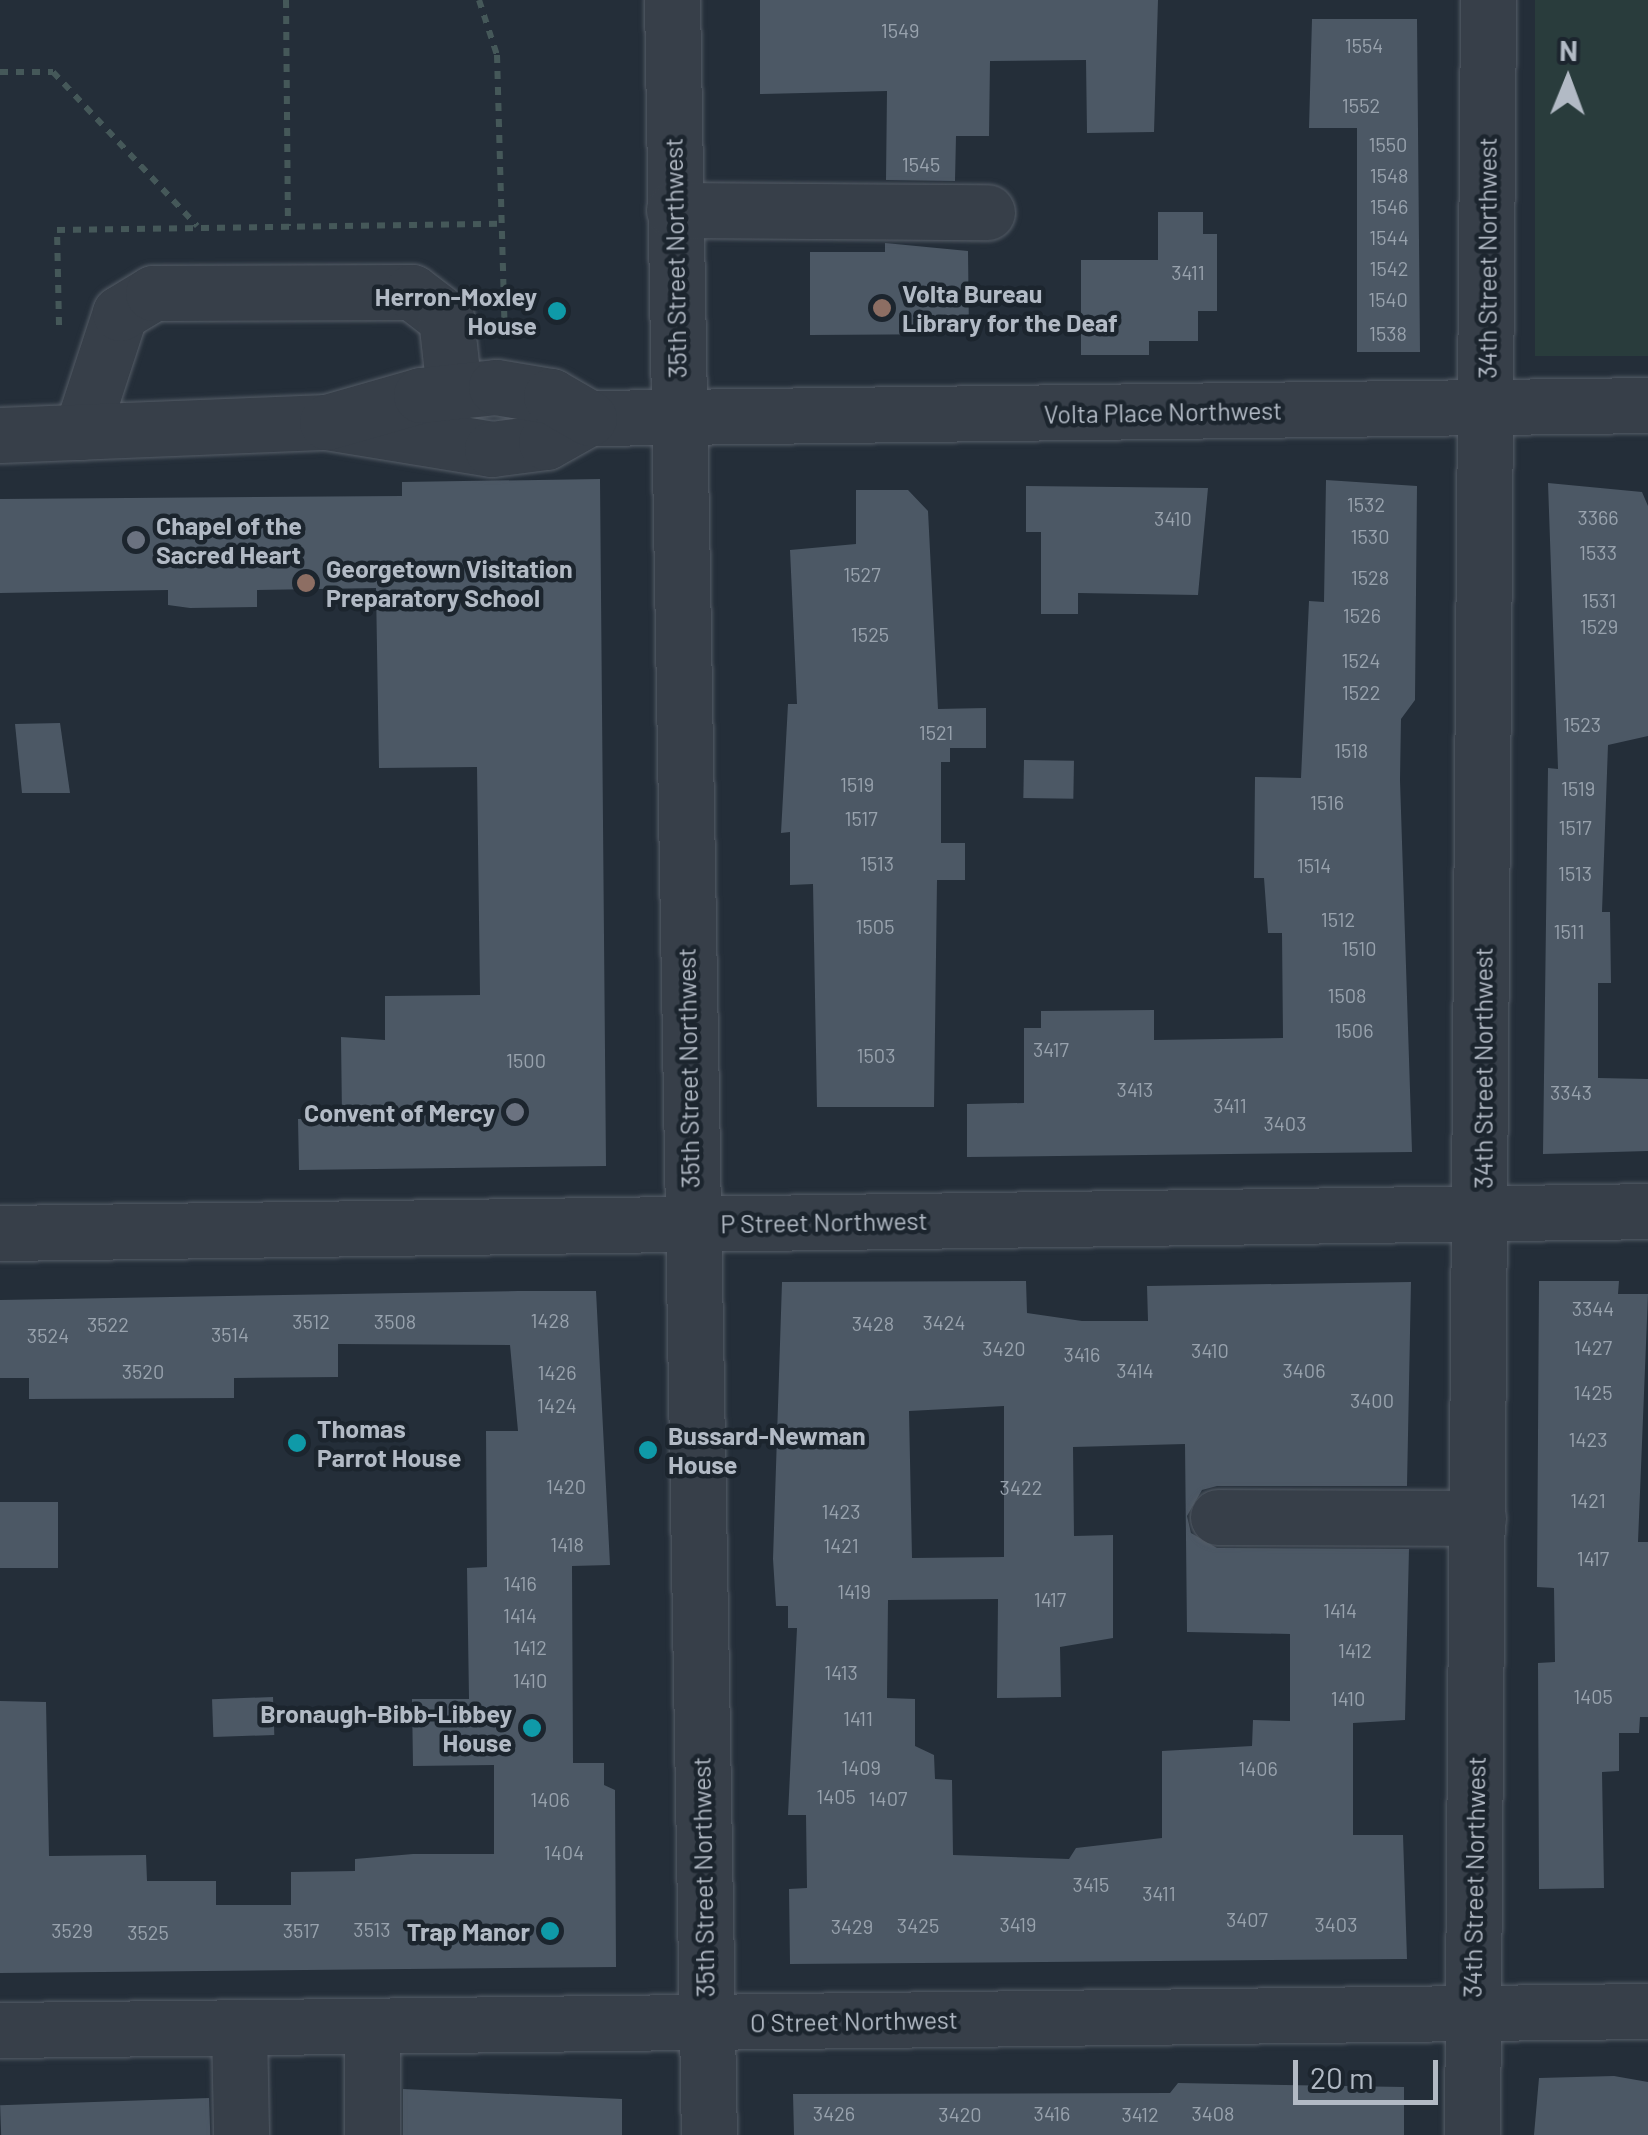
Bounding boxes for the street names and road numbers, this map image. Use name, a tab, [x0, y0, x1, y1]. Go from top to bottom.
street label: 35th Street Northwest	[658, 137, 692, 379]
street label: 34th Street Northwest	[1472, 137, 1502, 379]
street label: Volta Place Northwest	[1044, 395, 1282, 429]
street label: 35th Street Northwest	[671, 947, 705, 1189]
street label: 34th Street Northwest	[1468, 947, 1498, 1189]
street label: P Street Northwest	[720, 1205, 928, 1239]
street label: 35th Street Northwest	[686, 1756, 720, 1998]
street label: 34th Street Northwest	[1457, 1756, 1491, 1998]
street label: O Street Northwest	[750, 2004, 958, 2038]

